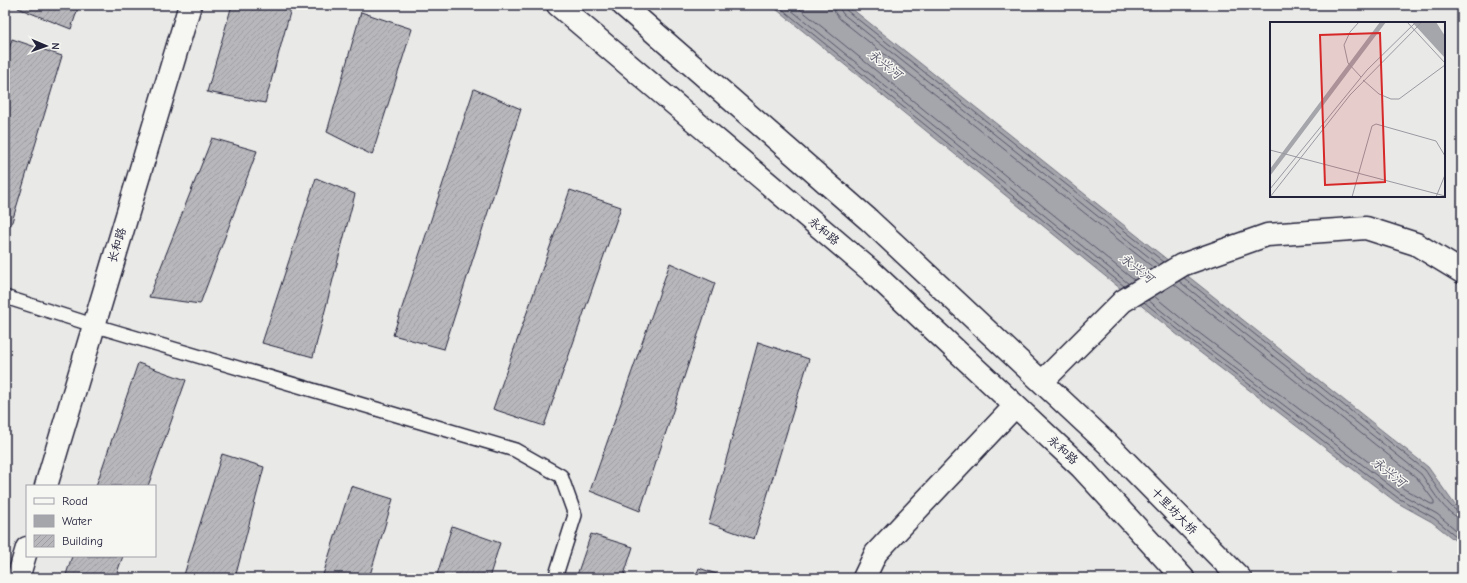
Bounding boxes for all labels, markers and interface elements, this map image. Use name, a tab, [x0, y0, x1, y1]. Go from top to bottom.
inset map	[1270, 22, 1445, 197]
north arrow	[26, 26, 66, 66]
text: N	[49, 43, 62, 50]
water label: 永兴河	[865, 46, 906, 83]
street label: 永和路	[806, 214, 842, 248]
street label: 长和路	[105, 226, 129, 264]
water label: 永兴河	[1117, 250, 1158, 287]
street label: 永和路	[1045, 433, 1081, 467]
water label: 永兴河	[1369, 454, 1410, 491]
legend	[26, 485, 156, 557]
street label: 十里坊大桥	[1148, 485, 1201, 538]
text: Road	[62, 494, 88, 508]
text: Water	[62, 514, 92, 528]
text: Building	[62, 534, 103, 548]

